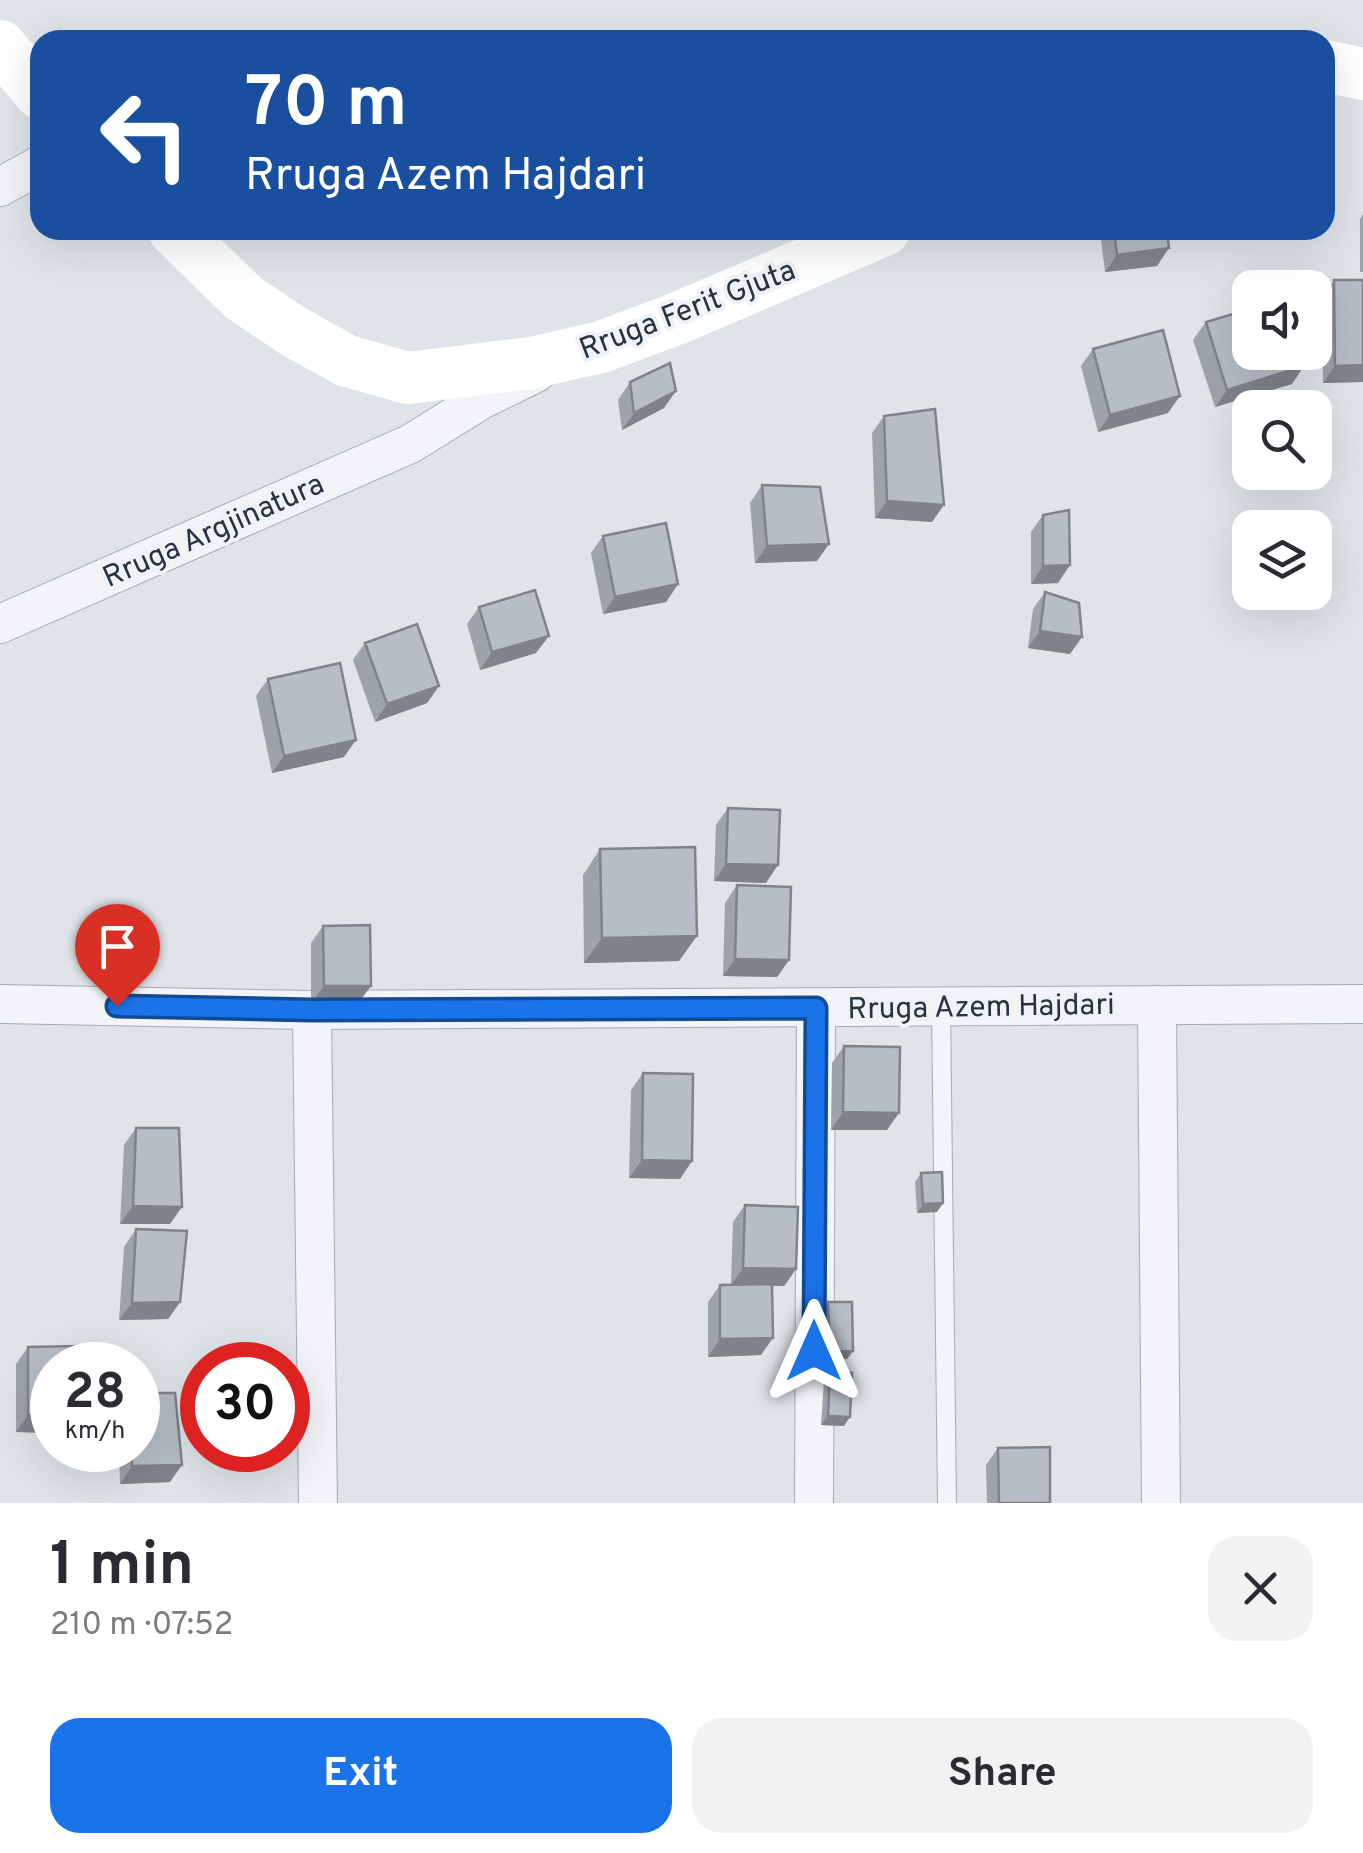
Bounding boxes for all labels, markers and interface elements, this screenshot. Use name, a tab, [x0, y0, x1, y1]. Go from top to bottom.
text: 70 m	[245, 62, 408, 151]
icon: left	[80, 70, 210, 200]
text: Rruga Azem Hajdari	[245, 149, 646, 206]
street label: Rruga Ferit Gjuta	[575, 253, 801, 370]
map controls	[1232, 270, 1332, 610]
button: sound	[1232, 270, 1332, 370]
button: search	[1232, 390, 1332, 490]
street label: Rruga Argjinatura	[98, 467, 330, 598]
button: layers	[1232, 510, 1332, 610]
pin	[75, 904, 160, 1007]
icon: arrive	[90, 919, 145, 974]
street label: Rruga Azem Hajdari	[847, 988, 1115, 1029]
position arrow	[762, 1299, 866, 1403]
speed limit sign: 30	[180, 1342, 310, 1472]
text: 28	[64, 1363, 126, 1426]
text: km/h	[65, 1416, 125, 1448]
text: 1 min	[50, 1530, 194, 1606]
button: close	[1208, 1536, 1313, 1641]
text: 210 m · 07:52	[50, 1606, 233, 1646]
button: Exit	[50, 1718, 672, 1833]
button: Share	[692, 1718, 1313, 1833]

